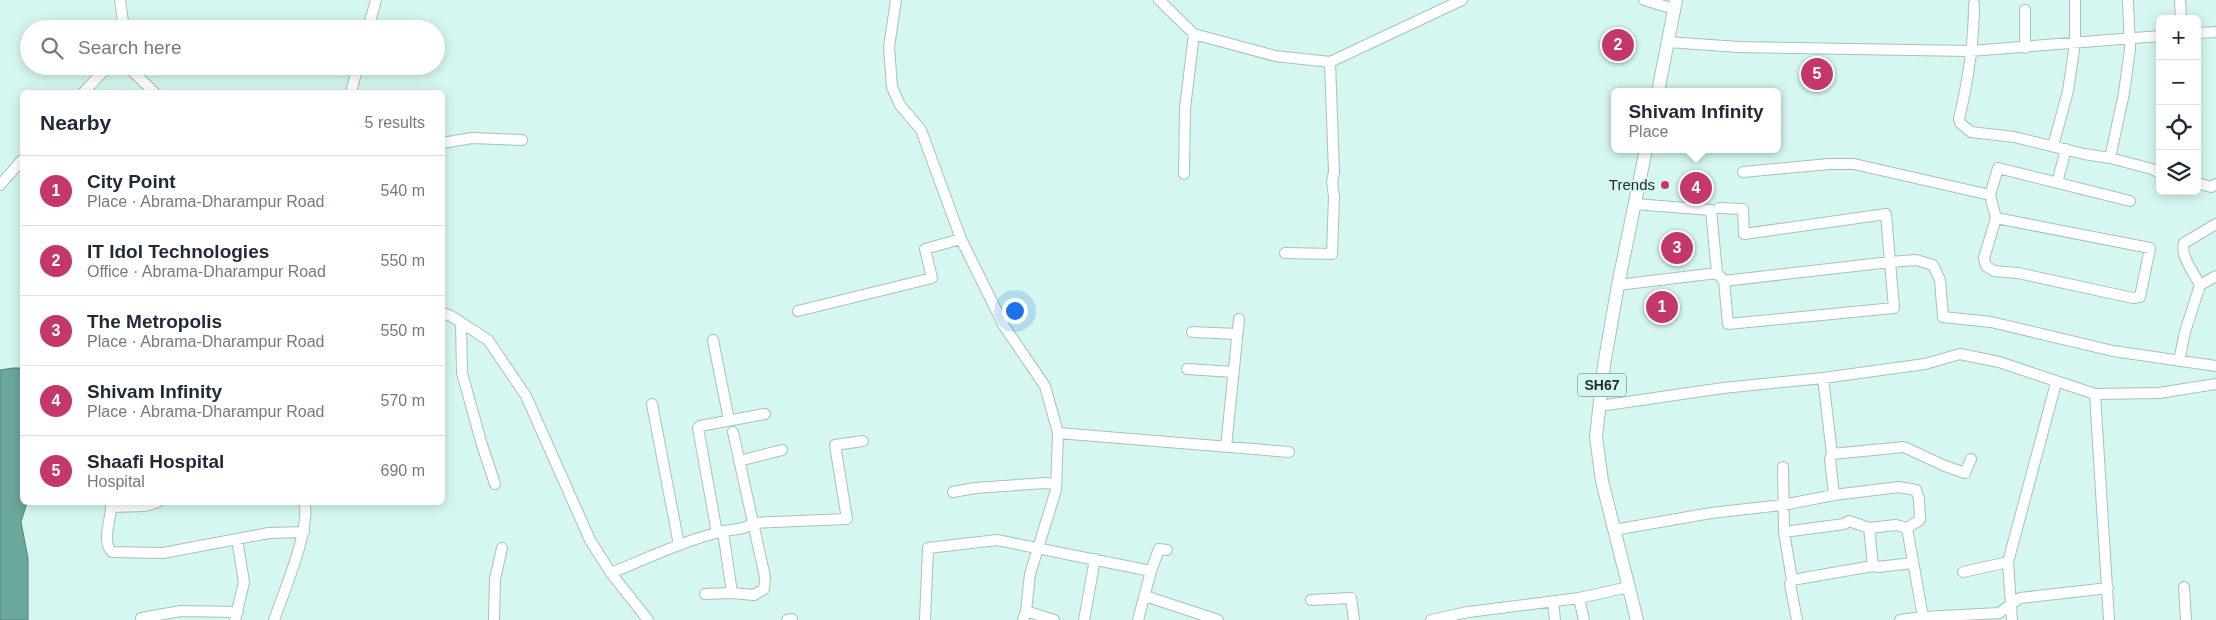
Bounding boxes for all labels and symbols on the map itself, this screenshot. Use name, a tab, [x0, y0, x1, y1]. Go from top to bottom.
pin: 2	[1602, 26, 1634, 64]
pin: 5	[1801, 55, 1833, 93]
pin: 4	[1680, 169, 1712, 207]
place label: Trends	[1609, 176, 1655, 193]
marker: Trends	[1659, 179, 1671, 191]
pin: 3	[1661, 229, 1693, 267]
pin: 1	[1646, 288, 1678, 326]
your location	[1002, 298, 1028, 324]
road number: SH67	[1578, 374, 1626, 396]

